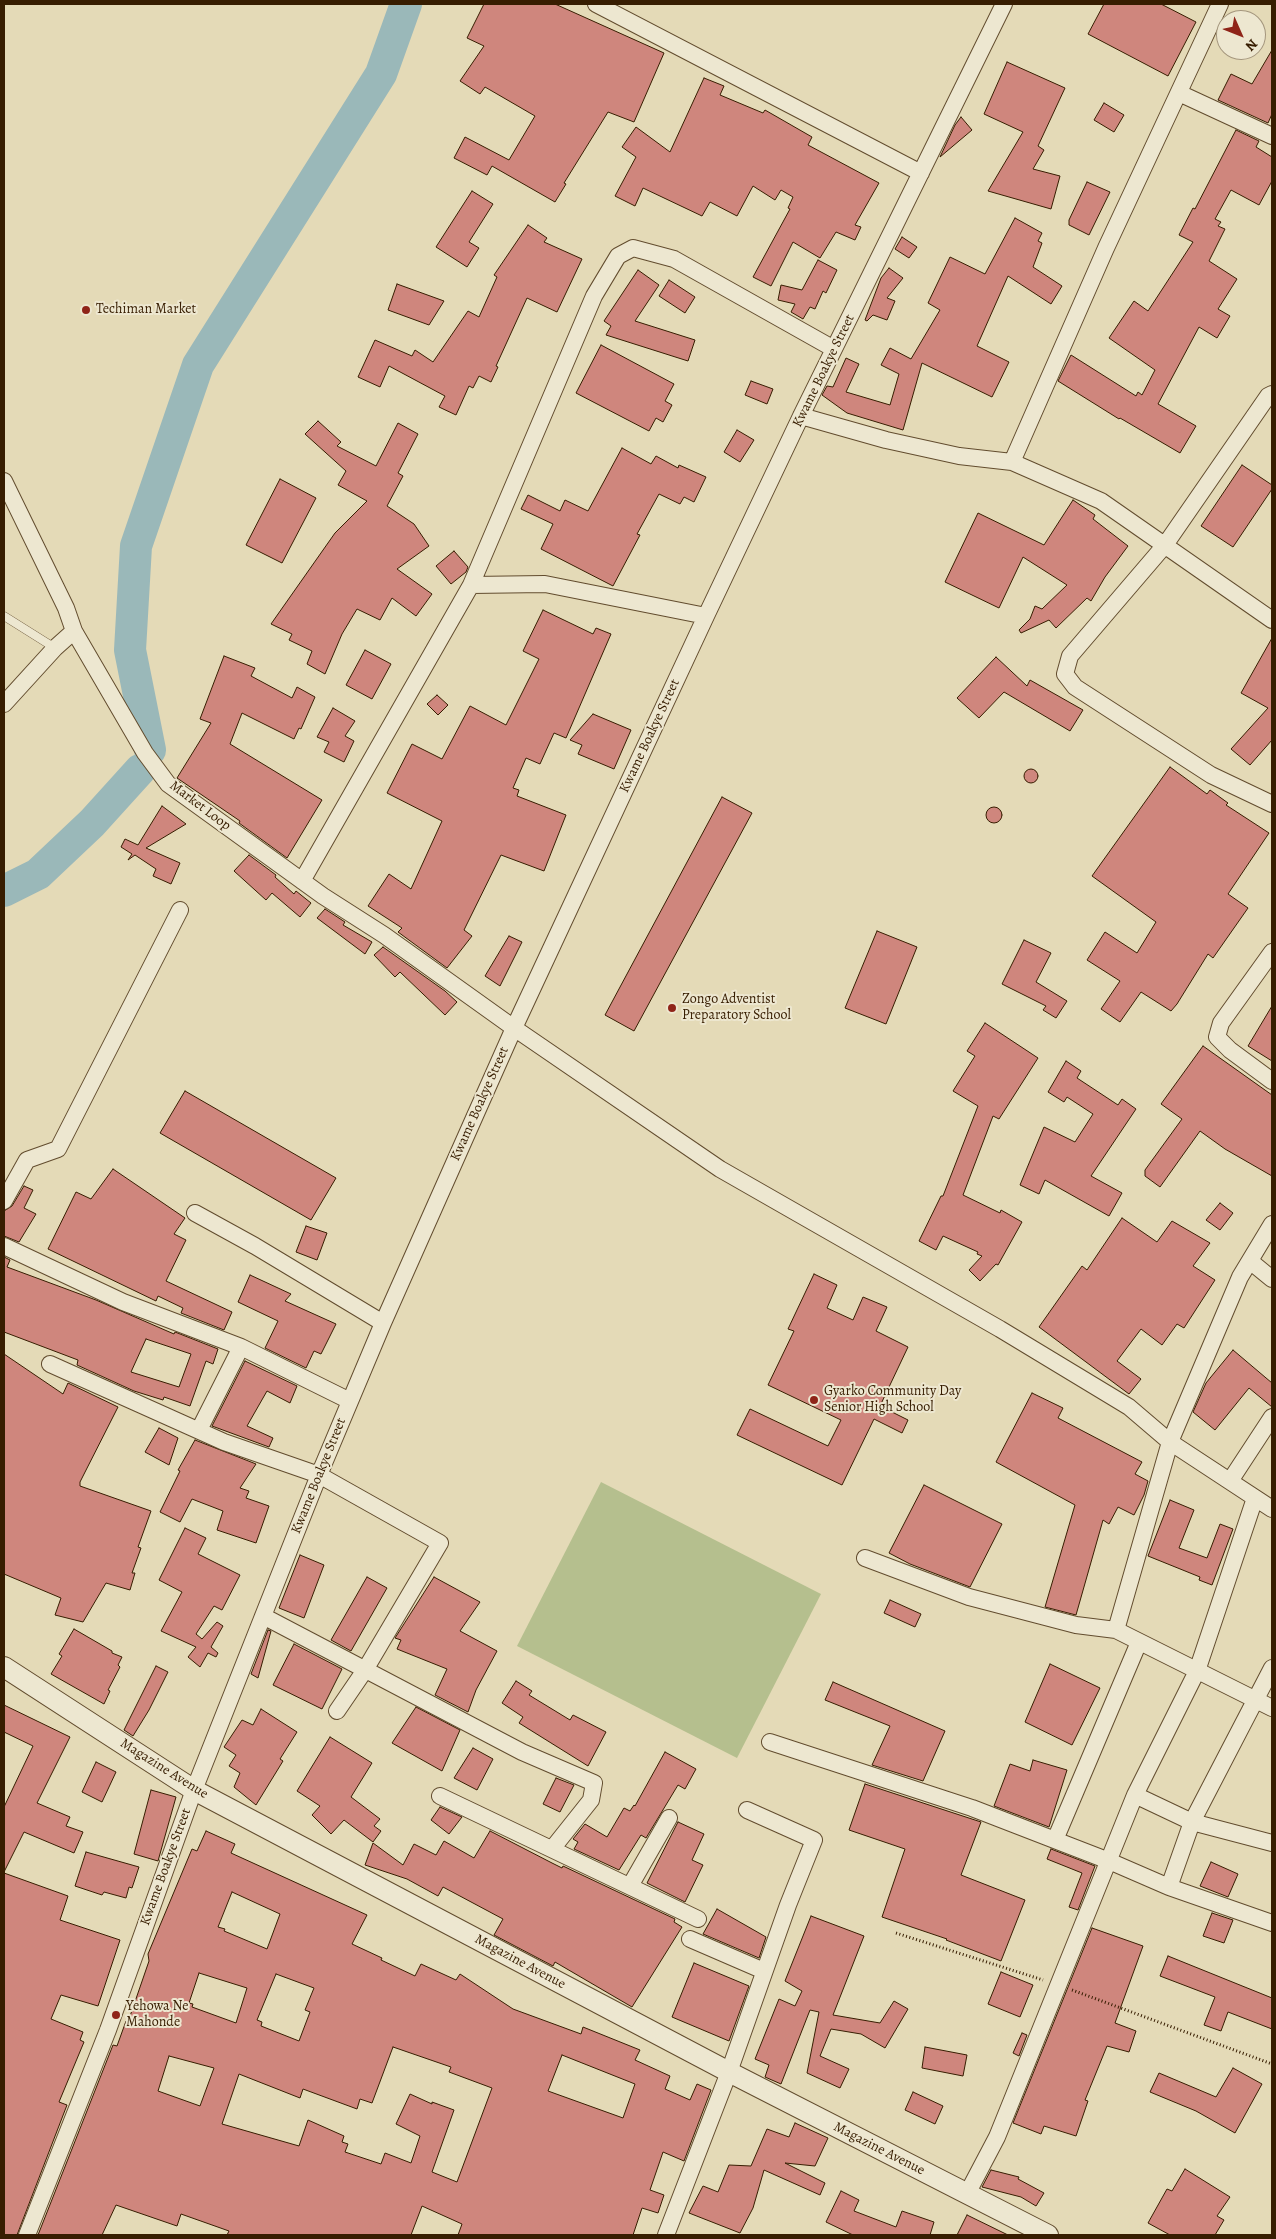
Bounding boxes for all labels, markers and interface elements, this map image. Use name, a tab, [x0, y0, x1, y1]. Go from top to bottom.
north arrow	[1216, 10, 1266, 60]
text: N	[1241, 35, 1262, 55]
place label: Techiman Market	[96, 302, 196, 318]
marker: Techiman Market	[80, 304, 92, 316]
street label: Kwame Boakye Street	[789, 312, 859, 430]
street label: Kwame Boakye Street	[616, 677, 684, 795]
street label: Market Loop	[166, 778, 234, 834]
place label: Zongo Adventist Preparatory School	[682, 992, 791, 1024]
marker: Zongo Adventist Preparatory School	[666, 1002, 678, 1014]
street label: Kwame Boakye Street	[447, 1044, 513, 1164]
place label: Gyarko Community Day Senior High School	[824, 1384, 961, 1416]
marker: Gyarko Community Day Senior High School	[808, 1394, 820, 1406]
street label: Kwame Boakye Street	[288, 1416, 350, 1536]
street label: Magazine Avenue	[117, 1735, 211, 1803]
street label: Kwame Boakye Street	[137, 1806, 195, 1928]
street label: Magazine Avenue	[472, 1931, 568, 1993]
place label: Yehowa Ne Mahonde	[126, 1999, 188, 2031]
marker: Yehowa Ne Mahonde	[110, 2009, 122, 2021]
street label: Magazine Avenue	[830, 2119, 928, 2179]

